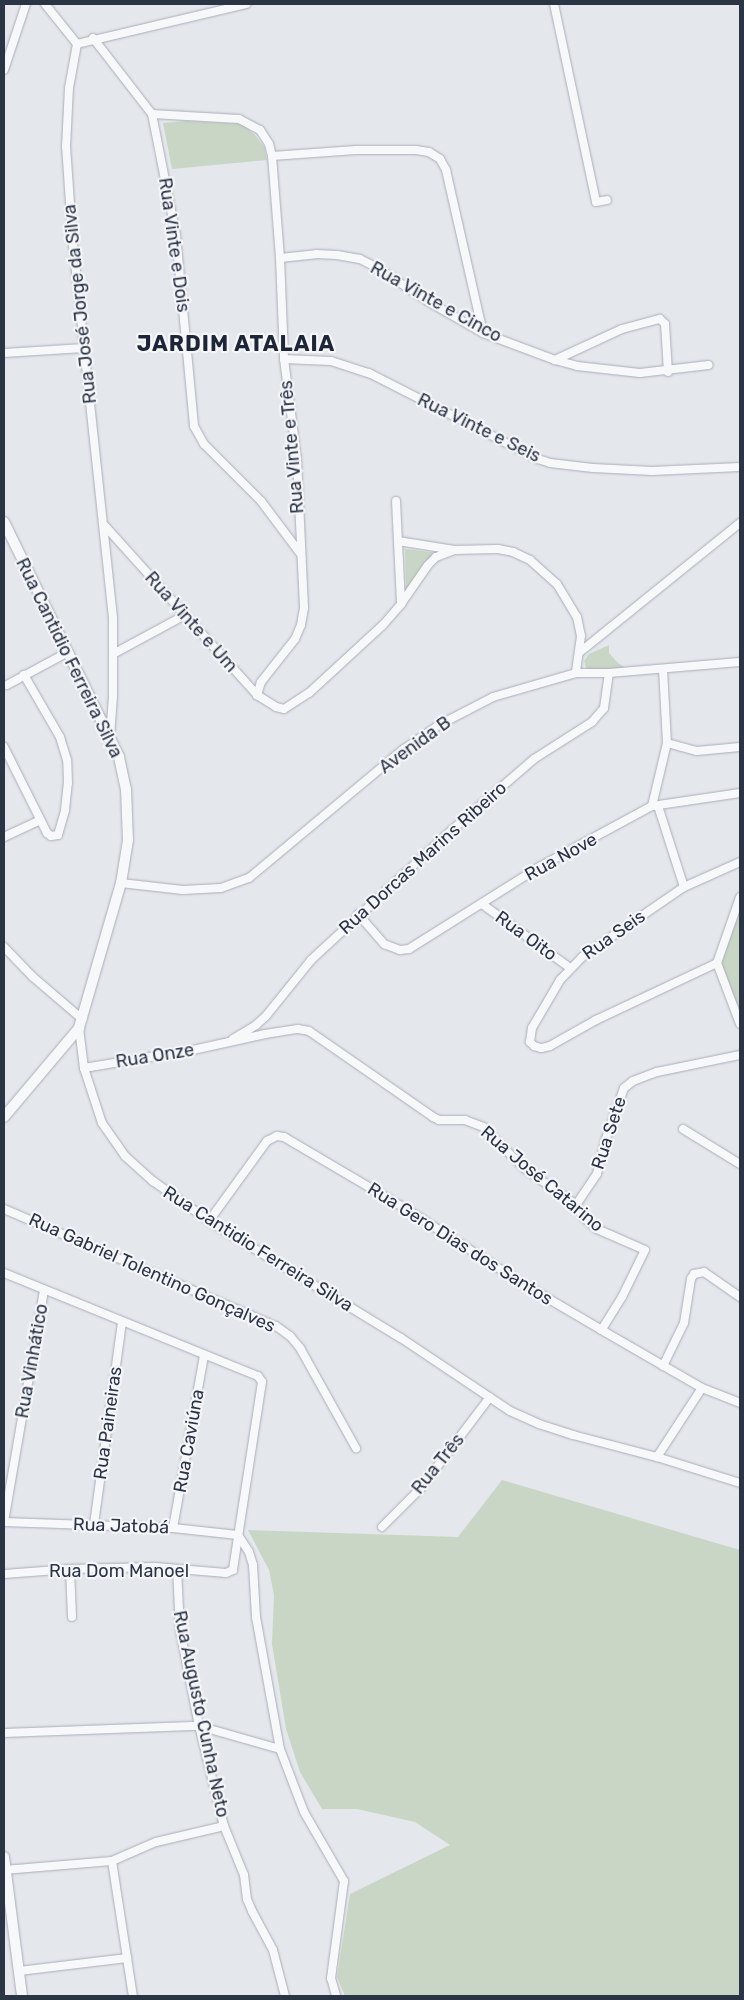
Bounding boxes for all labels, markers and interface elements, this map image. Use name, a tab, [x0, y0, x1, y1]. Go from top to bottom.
street label: Rua Vinte e Dois	[154, 176, 194, 314]
street label: Rua José Jorge da Silva	[59, 203, 101, 405]
street label: Rua Vinte e Cinco	[366, 257, 506, 347]
district label: JARDIM ATALAIA	[135, 331, 337, 357]
street label: Rua Vinte e Três	[275, 379, 309, 515]
street label: Rua Vinte e Seis	[414, 389, 544, 467]
street label: Rua Cantidio Ferreira Silva	[11, 555, 127, 761]
street label: Rua Vinte e Um	[140, 567, 242, 677]
street label: Avenida B	[375, 712, 455, 778]
street label: Rua Dorcas Marins Ribeiro	[335, 777, 511, 939]
street label: Rua Nove	[521, 828, 601, 886]
street label: Rua Oito	[491, 906, 561, 966]
street label: Rua Seis	[578, 906, 650, 964]
street label: Rua Onze	[114, 1039, 196, 1073]
street label: Rua Sete	[587, 1094, 631, 1172]
street label: Rua José Catarino	[476, 1121, 608, 1237]
street label: Rua Gero Dias dos Santos	[363, 1178, 557, 1310]
street label: Rua Cantidio Ferreira Silva	[159, 1182, 357, 1316]
street label: Rua Gabriel Tolentino Gonçalves	[25, 1209, 279, 1337]
street label: Rua Vinhático	[11, 1302, 53, 1420]
street label: Rua Paineiras	[89, 1365, 127, 1481]
street label: Rua Caviúna	[169, 1388, 209, 1494]
street label: Rua Três	[407, 1429, 469, 1499]
street label: Rua Jatobá	[73, 1514, 169, 1538]
street label: Rua Dom Manoel	[49, 1560, 189, 1582]
street label: Rua Augusto Cunha Neto	[168, 1608, 234, 1820]

